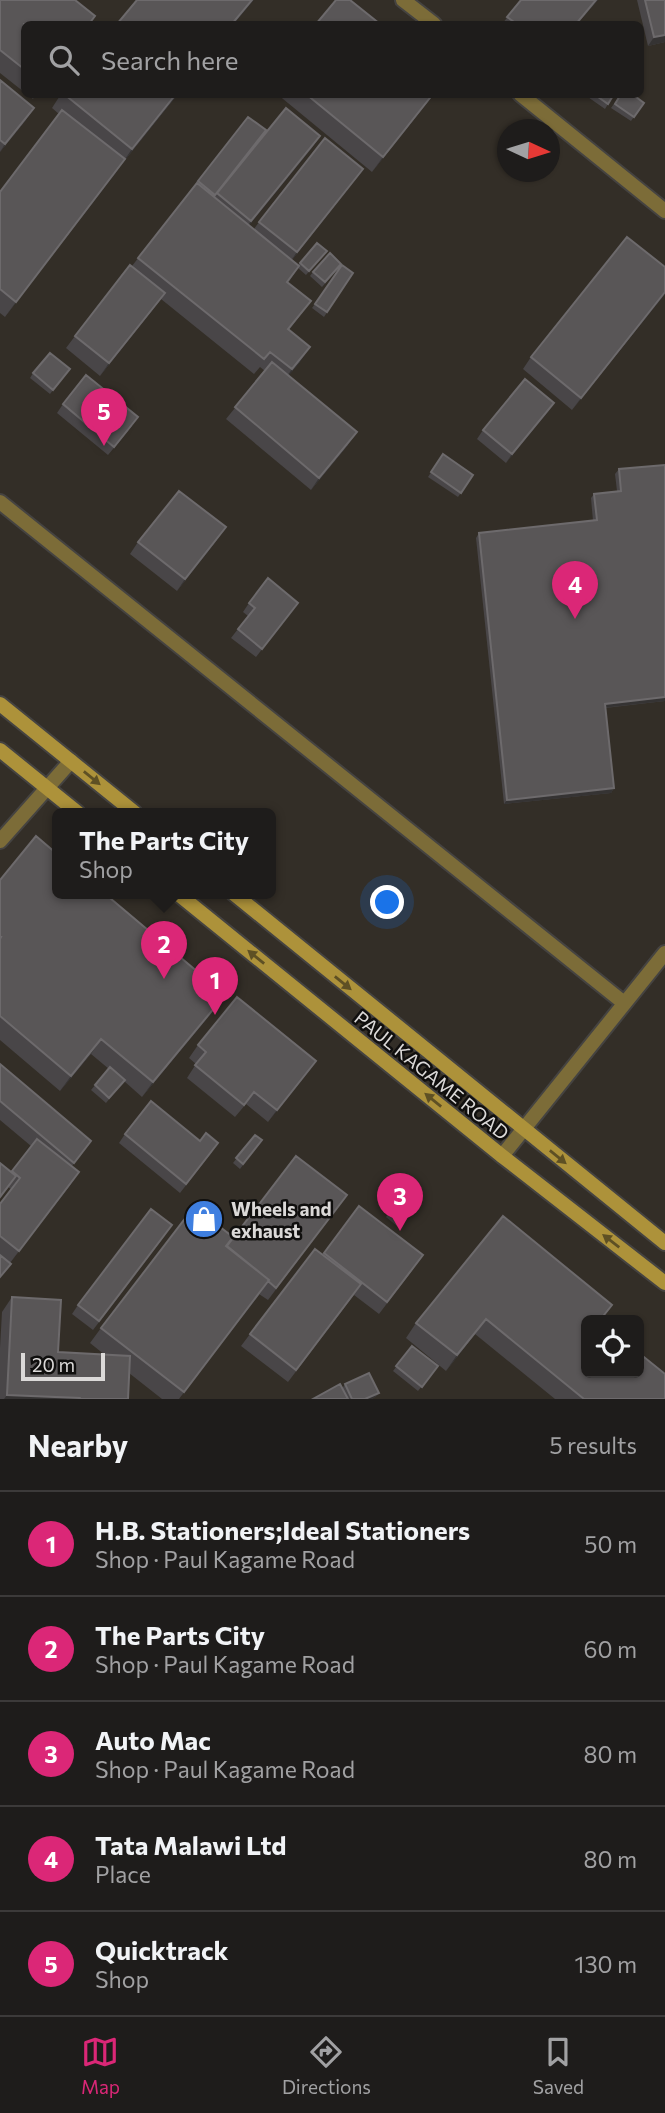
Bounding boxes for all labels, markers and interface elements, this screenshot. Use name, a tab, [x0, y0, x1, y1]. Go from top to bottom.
search box	[21, 21, 644, 98]
icon: search	[45, 41, 83, 79]
text: Search here	[101, 44, 239, 75]
north arrow	[497, 119, 560, 182]
pin: 5	[81, 388, 127, 446]
pin: 4	[552, 561, 598, 619]
one-way arrow	[82, 770, 100, 785]
popup	[52, 808, 276, 899]
text: The Parts City	[79, 824, 249, 855]
text: Shop	[79, 855, 133, 883]
your location	[370, 885, 404, 919]
pin: 2	[141, 921, 187, 979]
one-way arrow	[247, 950, 264, 965]
pin: 1	[192, 957, 238, 1015]
one-way arrow	[335, 975, 352, 990]
street label: PAUL KAGAME ROAD	[350, 1006, 514, 1144]
one-way arrow	[424, 1093, 441, 1108]
one-way arrow	[548, 1150, 566, 1165]
pin: 3	[377, 1173, 423, 1231]
place label: Wheels and exhaust	[231, 1197, 332, 1242]
shop icon: Wheels and exhaust	[183, 1198, 225, 1240]
one-way arrow	[603, 1234, 621, 1249]
map controls	[581, 1315, 644, 1378]
button: locate	[581, 1315, 644, 1378]
scale bar	[21, 1350, 105, 1382]
text: 20 m	[32, 1353, 75, 1376]
text: Nearby	[28, 1426, 128, 1463]
text: 5 results	[549, 1431, 637, 1459]
text: H.B. Stationers;Ideal Stationers	[95, 1514, 470, 1545]
text: 1	[46, 1530, 56, 1558]
text: 50 m	[584, 1530, 637, 1558]
text: Shop · Paul Kagame Road	[95, 1545, 355, 1573]
text: The Parts City	[95, 1619, 265, 1650]
text: 2	[44, 1635, 58, 1663]
text: 60 m	[584, 1635, 637, 1663]
text: Shop · Paul Kagame Road	[95, 1650, 355, 1678]
text: Auto Mac	[95, 1724, 211, 1755]
text: 3	[44, 1740, 58, 1768]
text: 80 m	[584, 1740, 637, 1768]
text: Shop · Paul Kagame Road	[95, 1755, 355, 1783]
text: Tata Malawi Ltd	[95, 1829, 287, 1860]
text: 4	[44, 1845, 58, 1873]
text: 80 m	[584, 1845, 637, 1873]
text: Place	[95, 1860, 151, 1888]
text: Quicktrack	[95, 1934, 228, 1965]
text: 5	[44, 1950, 58, 1978]
text: 130 m	[575, 1950, 637, 1978]
text: Shop	[95, 1965, 149, 1993]
tab: Map	[81, 2033, 120, 2098]
tab: Directions	[282, 2033, 371, 2098]
tab: Saved	[533, 2033, 584, 2098]

